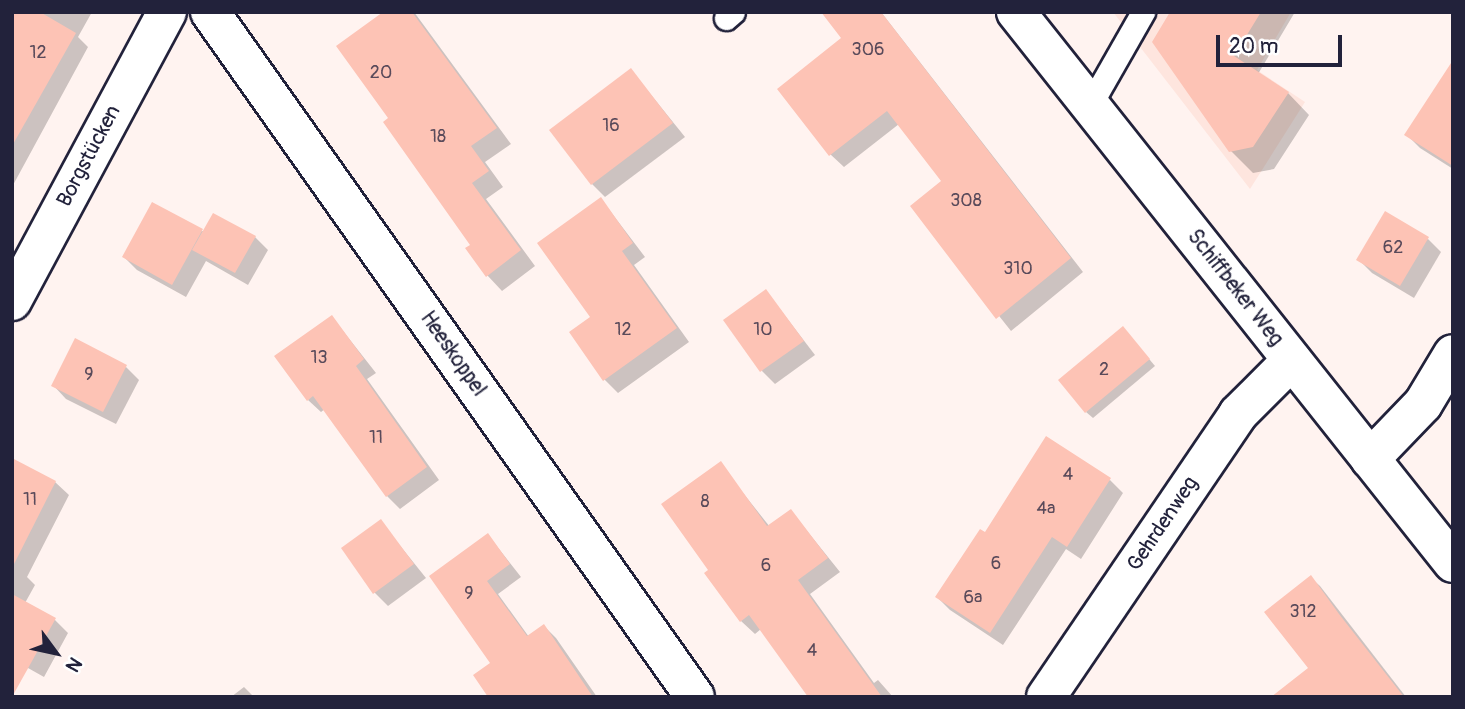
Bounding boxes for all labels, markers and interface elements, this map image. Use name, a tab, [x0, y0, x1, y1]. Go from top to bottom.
scale bar	[1220, 21, 1346, 65]
text: 20 m	[1229, 33, 1278, 60]
house number: 306	[852, 39, 884, 61]
house number: 12	[29, 42, 47, 64]
house number: 20	[370, 62, 392, 84]
street label: Borgstücken	[52, 101, 126, 211]
house number: 16	[602, 115, 620, 137]
house number: 18	[430, 126, 446, 148]
house number: 308	[950, 190, 982, 212]
street label: Schiffbeker Weg	[1182, 225, 1288, 351]
house number: 62	[1383, 237, 1403, 259]
house number: 310	[1003, 258, 1033, 280]
street label: Heeskoppel	[415, 307, 491, 401]
house number: 12	[614, 319, 632, 341]
house number: 10	[753, 319, 773, 341]
house number: 13	[310, 347, 328, 369]
house number: 2	[1099, 359, 1109, 381]
house number: 9	[84, 364, 94, 386]
house number: 11	[369, 427, 383, 449]
house number: 4	[1063, 464, 1073, 486]
street label: Gehrdenweg	[1122, 472, 1204, 576]
house number: 11	[23, 489, 37, 511]
house number: 8	[700, 491, 710, 513]
house number: 4a	[1037, 498, 1055, 520]
house number: 6	[991, 553, 1001, 575]
house number: 6	[761, 555, 771, 577]
house number: 9	[464, 583, 474, 605]
house number: 6a	[964, 587, 982, 609]
house number: 312	[1289, 601, 1317, 623]
north arrow	[21, 618, 91, 688]
house number: 4	[807, 640, 817, 662]
text: N	[60, 653, 87, 676]

